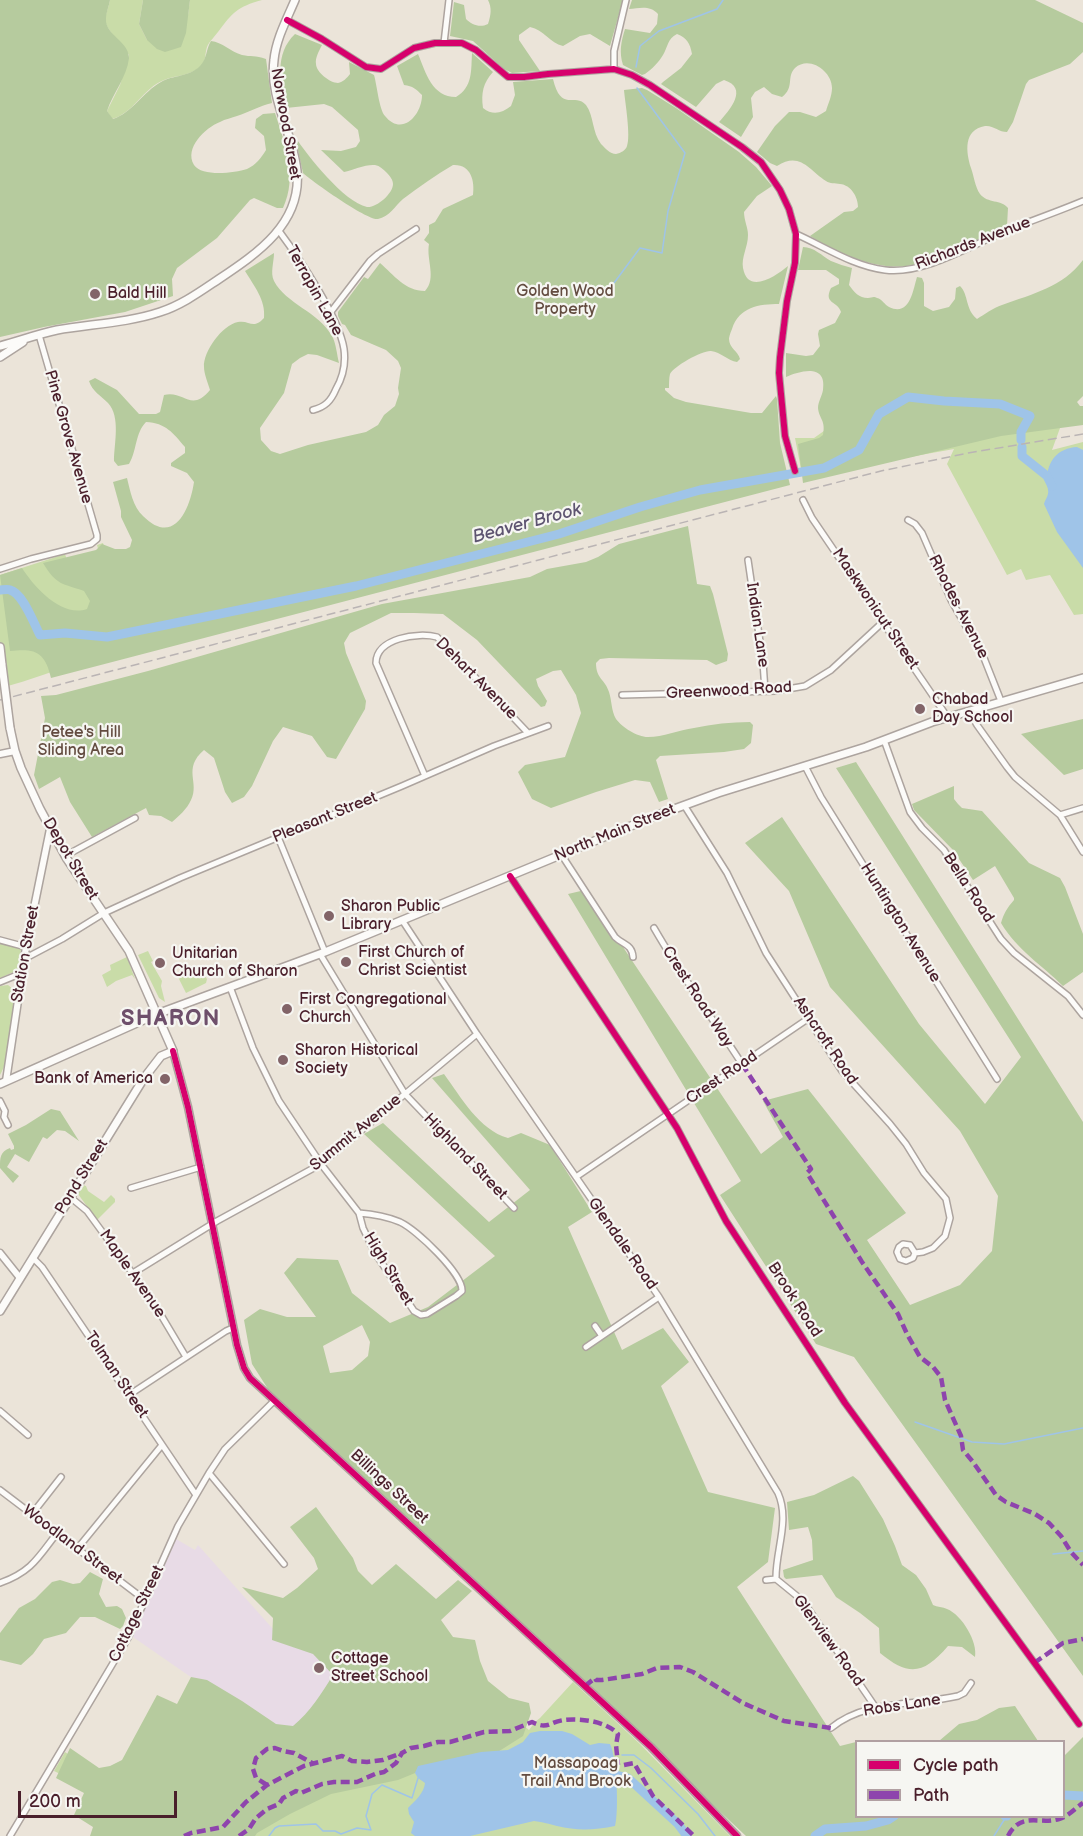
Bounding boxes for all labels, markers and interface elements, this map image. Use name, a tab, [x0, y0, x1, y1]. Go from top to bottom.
street label: Norwood Street	[266, 67, 304, 181]
street label: Richards Avenue	[913, 213, 1033, 275]
street label: Terrapin Lane	[281, 242, 347, 340]
park label: Golden Wood Property	[516, 282, 614, 320]
place label: Bald Hill	[107, 284, 167, 304]
marker: Bald Hill	[88, 287, 102, 301]
street label: Pine Grove Avenue	[40, 368, 96, 506]
water label: Beaver Brook	[470, 499, 584, 549]
street label: Maskwonicut Street	[827, 545, 923, 673]
street label: Rhodes Avenue	[924, 552, 992, 662]
street label: Indian Lane	[742, 581, 772, 669]
street label: Dehart Avenue	[431, 634, 521, 724]
street label: Greenwood Road	[665, 678, 793, 704]
place label: Chabad Day School	[932, 690, 1013, 728]
marker: Chabad Day School	[913, 702, 927, 716]
park label: Petee's Hill Sliding Area	[38, 723, 124, 761]
street label: Pleasant Street	[270, 788, 380, 848]
street label: North Main Street	[552, 800, 678, 866]
street label: Depot Street	[38, 815, 102, 903]
street label: Bella Road	[938, 849, 998, 927]
street label: Huntington Avenue	[856, 860, 944, 986]
place label: Sharon Public Library	[341, 897, 440, 935]
street label: Station Street	[8, 904, 44, 1004]
marker: Sharon Public Library	[322, 909, 336, 923]
place label: First Church of Christ Scientist	[358, 943, 467, 981]
street label: Crest Road Way	[657, 943, 737, 1051]
place label: Unitarian Church of Sharon	[172, 944, 298, 982]
marker: First Church of Christ Scientist	[339, 955, 353, 969]
marker: Unitarian Church of Sharon	[153, 956, 167, 970]
place label: First Congregational Church	[299, 990, 447, 1028]
street label: Ashcroft Road	[789, 993, 861, 1089]
marker: First Congregational Church	[280, 1002, 294, 1016]
district label: SHARON	[121, 1006, 221, 1032]
place label: Sharon Historical Society	[295, 1041, 418, 1079]
street label: Crest Road	[683, 1047, 761, 1109]
marker: Sharon Historical Society	[276, 1053, 290, 1067]
place label: Bank of America	[34, 1069, 153, 1089]
marker: Bank of America	[158, 1072, 172, 1086]
street label: Summit Avenue	[307, 1090, 405, 1176]
street label: Highland Street	[419, 1110, 511, 1204]
street label: Pond Street	[51, 1136, 113, 1218]
street label: Glendale Road	[583, 1194, 661, 1294]
street label: Maple Avenue	[95, 1226, 169, 1322]
street label: High Street	[359, 1229, 417, 1309]
street label: Brook Road	[763, 1259, 825, 1341]
street label: Tolman Street	[80, 1328, 152, 1422]
street label: Billings Street	[346, 1446, 432, 1528]
street label: Woodland Street	[18, 1501, 126, 1589]
street label: Cottage Street	[105, 1562, 169, 1666]
street label: Glenview Road	[788, 1591, 868, 1691]
place label: Cottage Street School	[331, 1649, 428, 1687]
marker: Cottage Street School	[312, 1661, 326, 1675]
street label: Robs Lane	[862, 1690, 942, 1722]
legend	[855, 1740, 1065, 1818]
park label: Massapoag Trail And Brook	[521, 1754, 631, 1792]
text: Cycle path	[913, 1755, 999, 1776]
scale bar	[21, 1779, 180, 1817]
text: Path	[913, 1785, 949, 1806]
text: 200 m	[29, 1791, 81, 1812]

